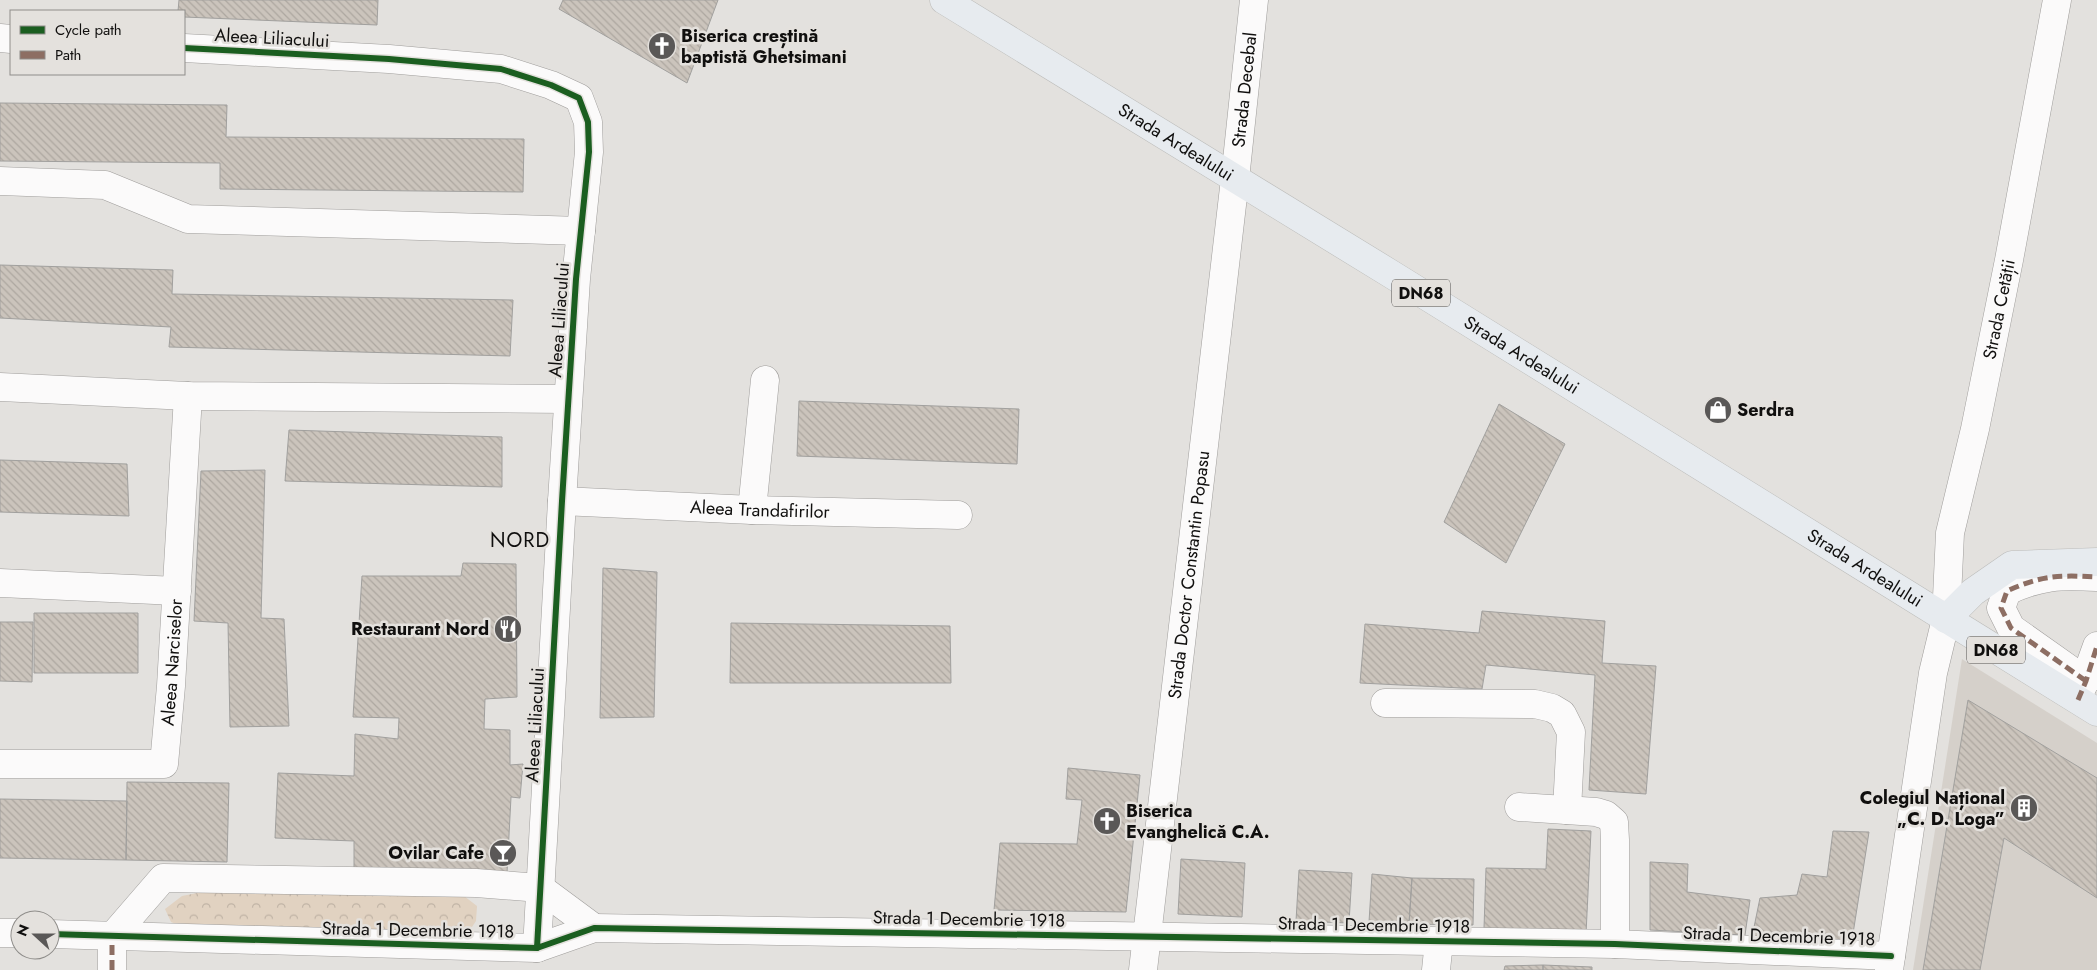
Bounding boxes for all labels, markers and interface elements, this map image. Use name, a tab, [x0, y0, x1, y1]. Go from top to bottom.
legend	[10, 10, 185, 75]
text: Cycle path	[55, 19, 122, 41]
street label: Aleea Liliacului	[214, 22, 330, 54]
place label: Biserica creștină baptistă Ghetsimani	[681, 23, 847, 70]
church icon: Biserica creștină baptistă Ghetsimani	[647, 31, 677, 61]
street label: Strada Decebal	[1225, 31, 1264, 149]
text: Path	[55, 44, 81, 66]
street label: Strada Ardealului	[1113, 97, 1239, 188]
street label: Strada Cetății	[1976, 257, 2022, 362]
street label: Aleea Liliacului	[542, 262, 576, 378]
road number: DN68	[1392, 280, 1450, 306]
street label: Strada Ardealului	[1459, 309, 1584, 401]
shop icon: Serdra	[1703, 395, 1733, 425]
place label: Serdra	[1737, 397, 1794, 423]
street label: Strada Doctor Constantin Popasu	[1162, 449, 1216, 700]
street label: Aleea Trandafirilor	[689, 494, 831, 525]
street label: Strada Ardealului	[1802, 522, 1928, 614]
district label: NORD	[490, 526, 550, 555]
street label: Aleea Narciselor	[154, 597, 189, 727]
restaurant icon: Restaurant Nord	[493, 614, 523, 644]
place label: Restaurant Nord	[351, 616, 489, 642]
road number: DN68	[1967, 636, 2025, 664]
street label: Aleea Liliacului	[519, 667, 551, 783]
place label: Colegiul Național „C. D. Loga”	[1860, 785, 2005, 832]
building icon: Colegiul Național „C. D. Loga”	[2009, 793, 2039, 823]
place label: Biserica Evanghelică C.A.	[1126, 798, 1270, 845]
church icon: Biserica Evanghelică C.A.	[1092, 806, 1122, 836]
bar icon: Ovilar Cafe	[488, 838, 518, 868]
place label: Ovilar Cafe	[388, 840, 484, 866]
street label: Strada 1 Decembrie 1918	[873, 904, 1065, 934]
north arrow	[10, 910, 60, 960]
street label: Strada 1 Decembrie 1918	[1278, 910, 1470, 940]
street label: Strada 1 Decembrie 1918	[322, 915, 514, 945]
street label: Strada 1 Decembrie 1918	[1682, 920, 1876, 952]
text: N	[12, 922, 34, 939]

